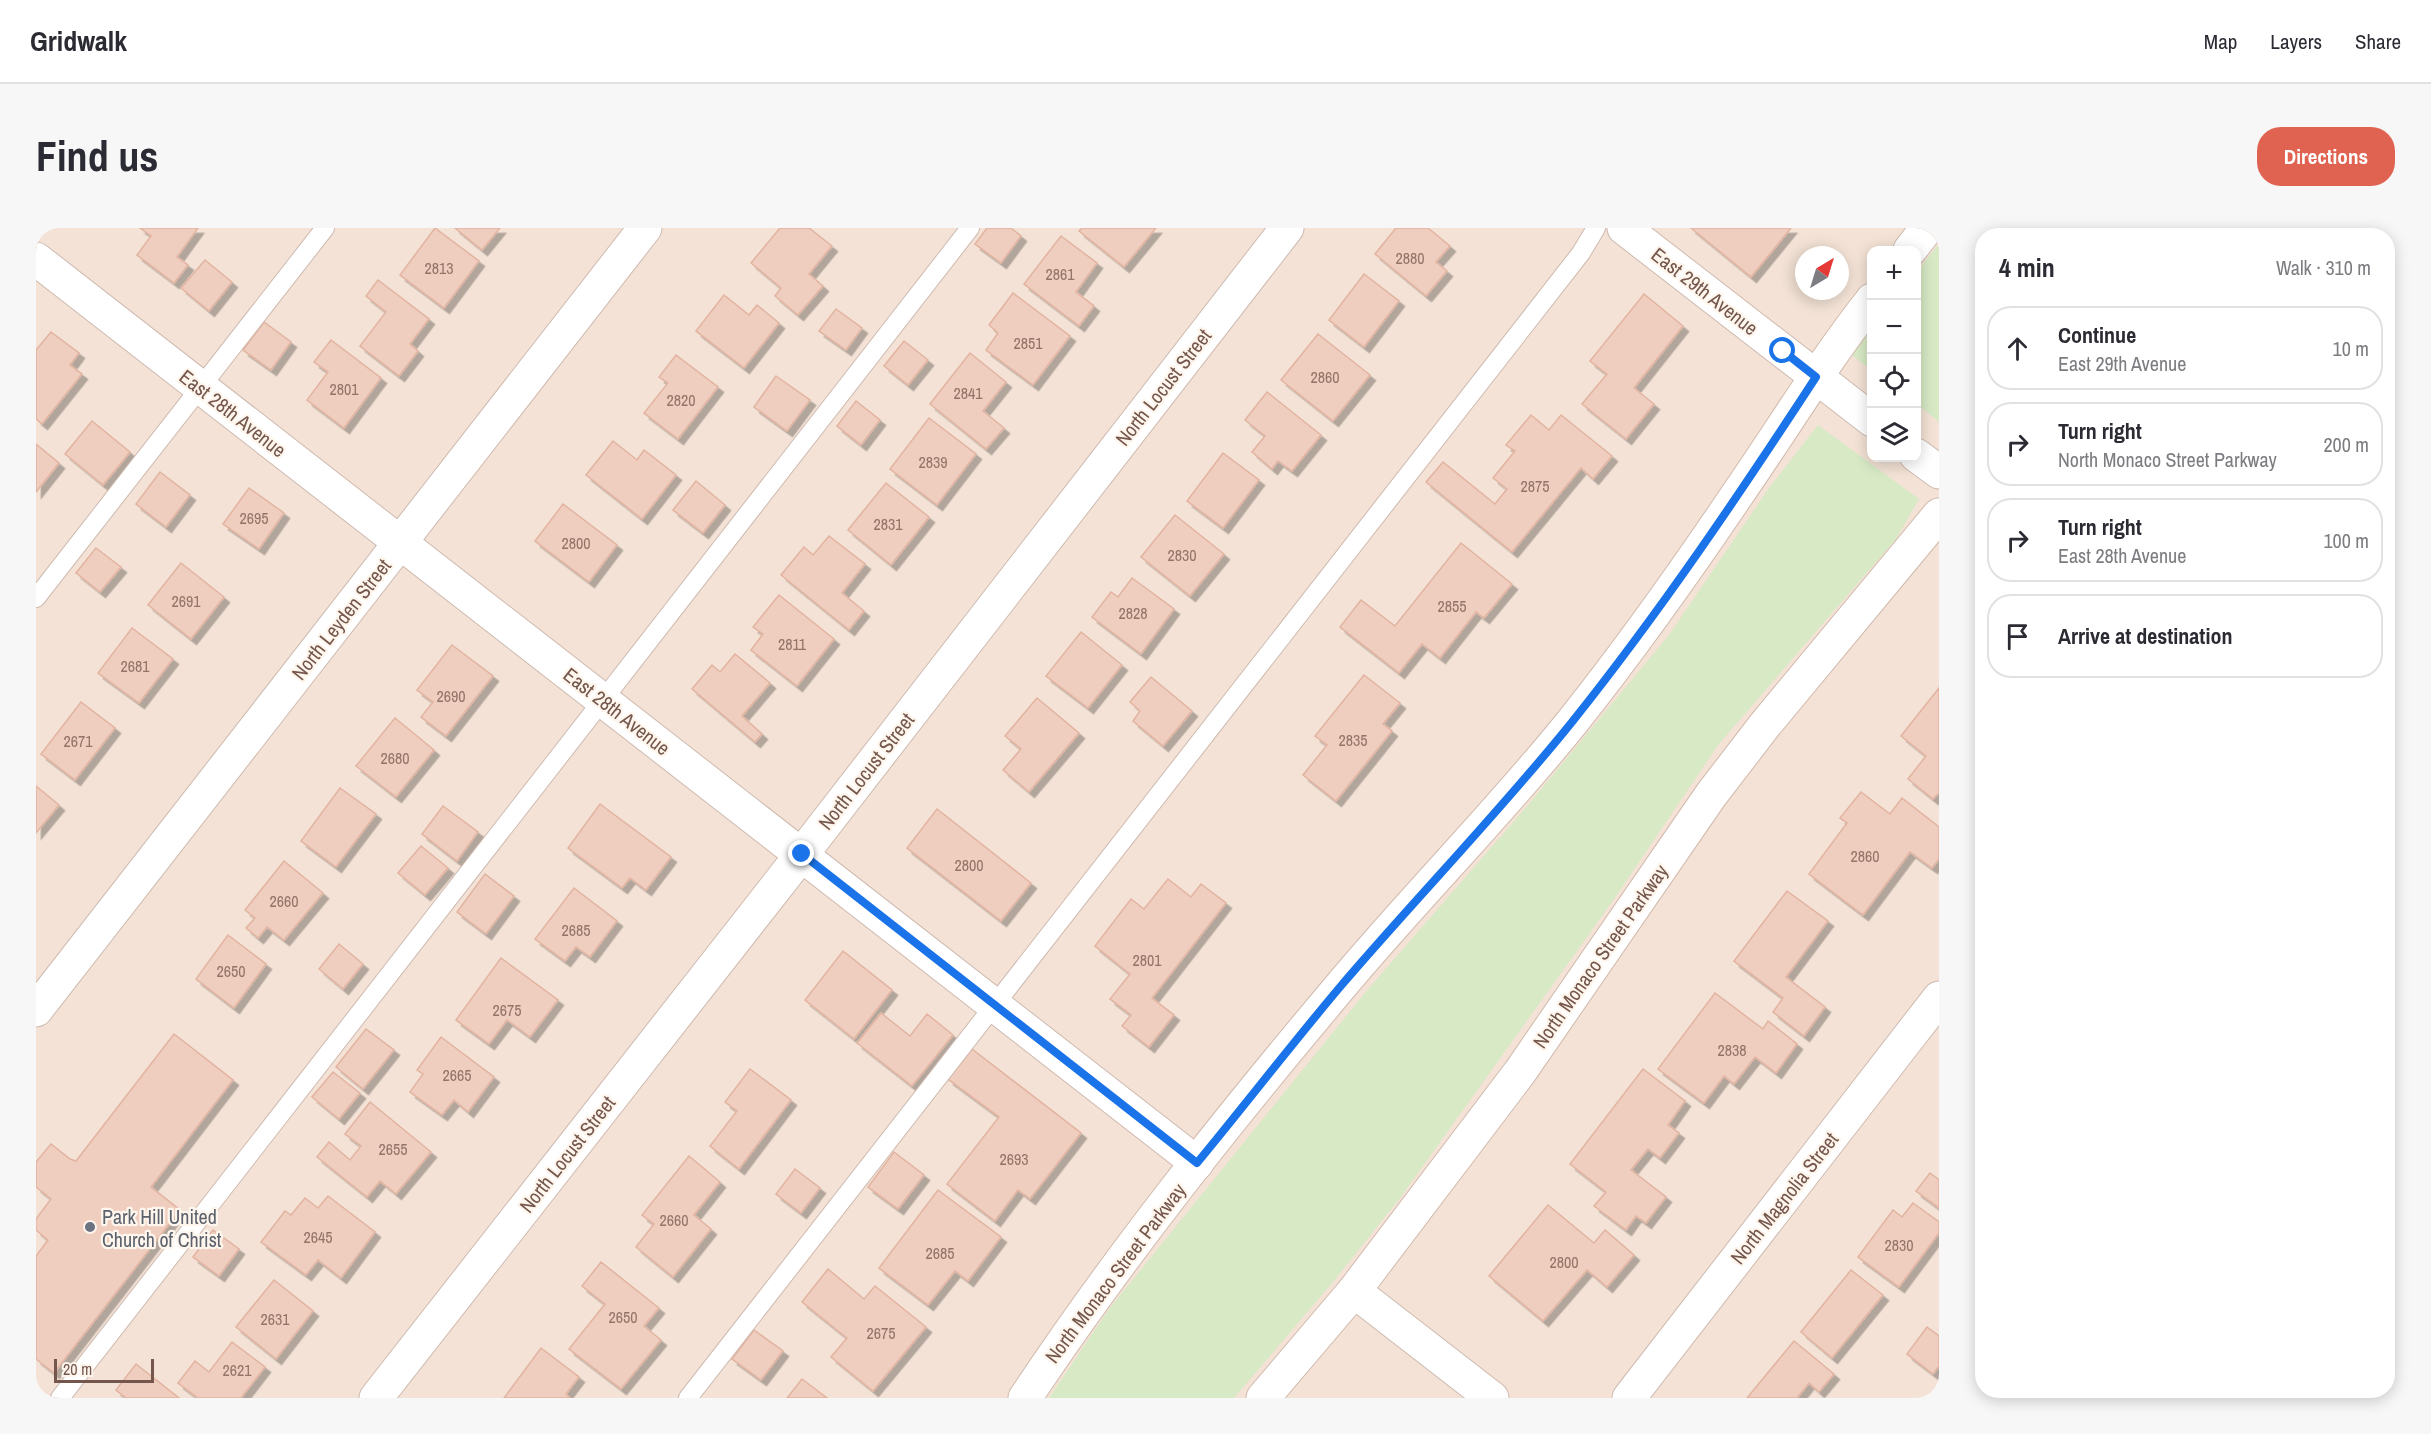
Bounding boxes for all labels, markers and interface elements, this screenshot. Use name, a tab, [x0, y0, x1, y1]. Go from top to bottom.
text: Gridwalk	[30, 22, 127, 60]
text: Map	[2204, 27, 2237, 56]
text: Layers	[2270, 27, 2322, 56]
text: Share	[2355, 27, 2401, 56]
button: Directions	[2257, 127, 2395, 186]
text: Find us	[36, 128, 158, 184]
street label: East 29th Avenue	[1646, 241, 1764, 341]
north arrow	[1795, 246, 1849, 300]
map controls	[1867, 246, 1921, 462]
button: +	[1867, 246, 1921, 300]
house number: 2880	[1395, 247, 1425, 269]
text: 4 min	[1999, 250, 2055, 285]
text: Walk · 310 m	[2276, 254, 2371, 281]
house number: 2813	[424, 257, 454, 279]
house number: 2861	[1045, 263, 1075, 285]
button: −	[1867, 300, 1921, 354]
text: Continue	[2058, 320, 2136, 350]
street label: North Locust Street	[1109, 323, 1217, 451]
house number: 2851	[1013, 332, 1043, 354]
icon: ahead	[2001, 332, 2034, 365]
text: 10 m	[2333, 335, 2369, 362]
route start	[1769, 337, 1795, 363]
text: East 29th Avenue	[2058, 350, 2186, 377]
button: locate	[1867, 354, 1921, 408]
street label: East 28th Avenue	[174, 363, 292, 463]
house number: 2860	[1310, 366, 1340, 388]
house number: 2801	[329, 378, 359, 400]
house number: 2841	[953, 382, 983, 404]
house number: 2820	[666, 389, 696, 411]
button: layers	[1867, 408, 1921, 462]
text: Turn right	[2058, 416, 2142, 446]
icon: right	[2001, 428, 2034, 461]
text: 200 m	[2323, 431, 2369, 458]
text: North Monaco Street Parkway	[2058, 446, 2277, 473]
house number: 2839	[918, 451, 948, 473]
house number: 2875	[1520, 475, 1550, 497]
house number: 2695	[239, 507, 269, 529]
text: Turn right	[2058, 512, 2142, 542]
house number: 2831	[873, 513, 903, 535]
icon: right	[2001, 524, 2034, 557]
text: 100 m	[2323, 527, 2369, 554]
house number: 2800	[561, 532, 591, 554]
text: East 28th Avenue	[2058, 542, 2186, 569]
house number: 2830	[1167, 544, 1197, 566]
street label: North Leyden Street	[285, 553, 397, 685]
house number: 2691	[171, 590, 201, 612]
house number: 2855	[1437, 595, 1467, 617]
house number: 2828	[1118, 602, 1148, 624]
icon: arrive	[2001, 620, 2034, 653]
text: Arrive at destination	[2058, 621, 2232, 651]
house number: 2811	[778, 633, 807, 655]
house number: 2681	[120, 655, 150, 677]
street label: East 28th Avenue	[558, 661, 676, 761]
house number: 2690	[436, 685, 466, 707]
street label: North Locust Street	[812, 707, 920, 835]
house number: 2835	[1338, 729, 1368, 751]
house number: 2671	[63, 730, 93, 752]
house number: 2680	[380, 747, 410, 769]
route end	[788, 840, 814, 866]
house number: 2860	[1850, 845, 1880, 867]
house number: 2800	[954, 854, 984, 876]
street label: North Monaco Street Parkway	[1526, 858, 1674, 1053]
house number: 2660	[269, 890, 299, 912]
house number: 2685	[561, 919, 591, 941]
house number: 2801	[1132, 949, 1162, 971]
house number: 2650	[216, 960, 246, 982]
house number: 2675	[492, 999, 522, 1021]
house number: 2838	[1717, 1039, 1747, 1061]
house number: 2665	[442, 1064, 472, 1086]
street label: North Locust Street	[513, 1090, 621, 1218]
street label: North Magnolia Street	[1724, 1126, 1844, 1270]
house number: 2655	[378, 1138, 408, 1160]
house number: 2693	[999, 1148, 1029, 1170]
street label: North Monaco Street Parkway	[1038, 1177, 1192, 1368]
place label: Park Hill United Church of Christ	[102, 1203, 222, 1253]
house number: 2660	[659, 1209, 689, 1231]
marker: Park Hill United Church of Christ	[83, 1220, 97, 1234]
house number: 2645	[303, 1226, 333, 1248]
house number: 2830	[1884, 1234, 1914, 1256]
house number: 2685	[925, 1242, 955, 1264]
house number: 2800	[1549, 1251, 1579, 1273]
house number: 2650	[608, 1306, 638, 1328]
house number: 2631	[260, 1308, 290, 1330]
house number: 2675	[866, 1322, 896, 1344]
scale bar	[54, 1356, 154, 1384]
text: 20 m	[63, 1358, 92, 1380]
house number: 2621	[222, 1359, 252, 1381]

